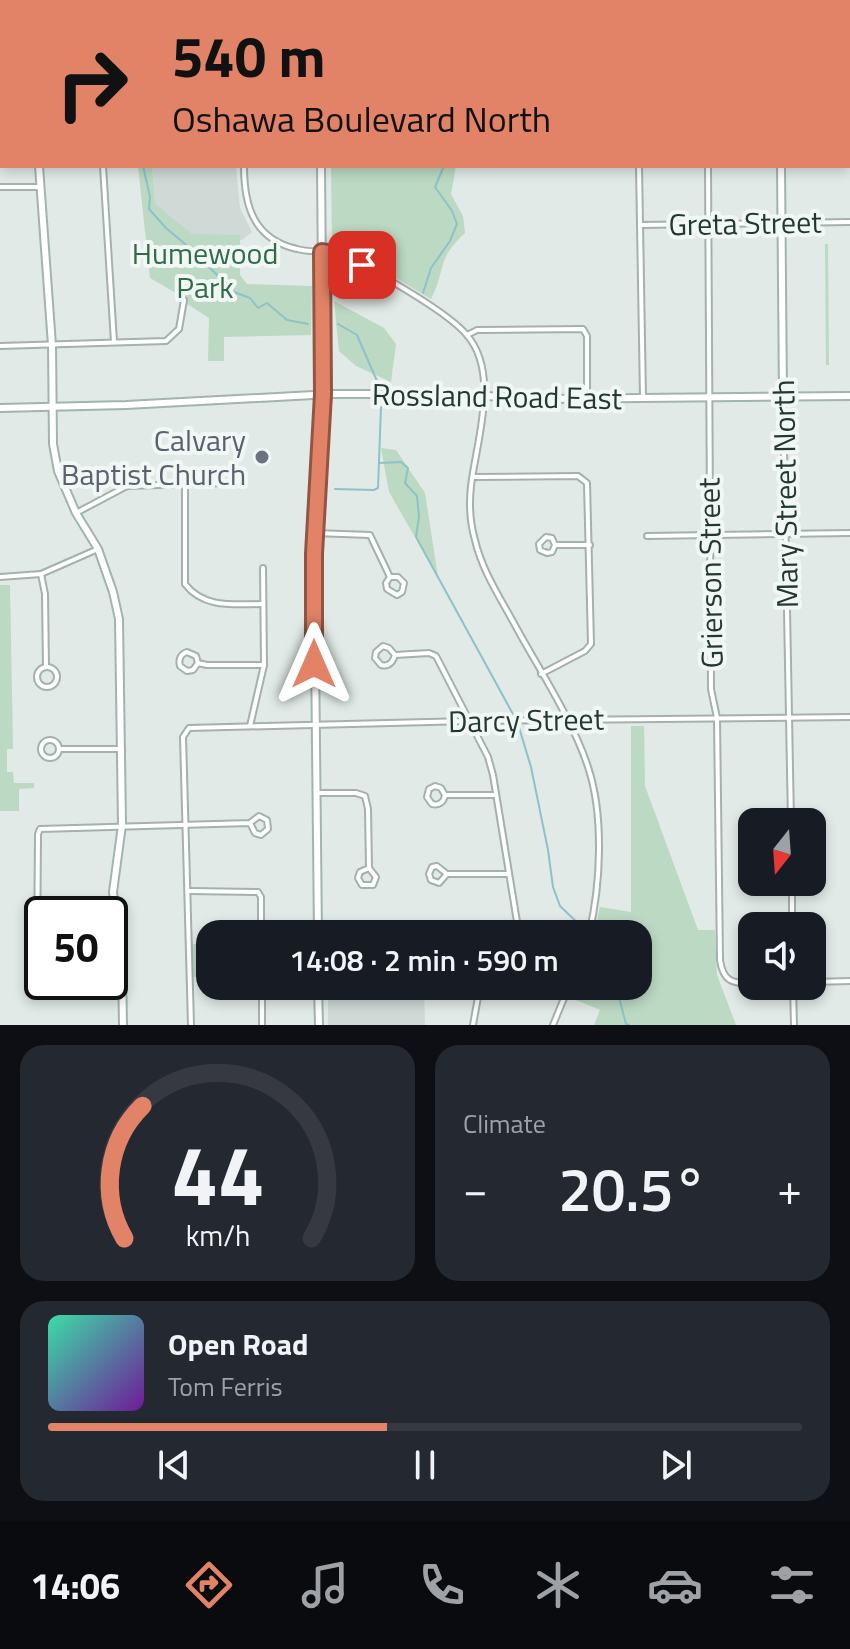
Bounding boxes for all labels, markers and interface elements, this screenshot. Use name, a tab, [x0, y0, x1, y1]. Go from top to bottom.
text: 540 m	[172, 14, 325, 99]
icon: right	[40, 32, 144, 136]
text: Oshawa Boulevard North	[172, 91, 551, 146]
street label: Greta Street	[668, 199, 822, 247]
park label: Humewood Park	[132, 230, 278, 310]
pin	[328, 231, 396, 299]
icon: arrive	[340, 243, 384, 287]
street label: Rossland Road East	[372, 371, 623, 421]
street label: Mary Street North	[760, 379, 810, 609]
place label: Calvary Baptist Church	[61, 417, 246, 497]
marker: Calvary Baptist Church	[253, 448, 271, 466]
street label: Grierson Street	[685, 477, 735, 669]
position arrow	[272, 622, 356, 706]
street label: Darcy Street	[448, 696, 605, 744]
north arrow	[738, 808, 826, 896]
map controls	[738, 808, 826, 1000]
speed limit sign: 50	[24, 896, 128, 1000]
button: sound	[738, 912, 826, 1000]
text: 14:08 · 2 min · 590 m	[289, 937, 559, 983]
text: Climate	[463, 1104, 546, 1143]
text: 44	[171, 1111, 264, 1237]
text: 20.5°	[558, 1143, 707, 1234]
text: −	[463, 1155, 488, 1222]
text: +	[777, 1155, 802, 1222]
text: km/h	[185, 1214, 250, 1257]
text: Open Road	[168, 1321, 309, 1367]
text: Tom Ferris	[168, 1367, 283, 1406]
icon: previous	[152, 1443, 196, 1487]
icon: pause	[403, 1443, 447, 1487]
icon: next	[654, 1443, 698, 1487]
icon: directions	[181, 1557, 237, 1613]
icon: music	[297, 1557, 353, 1613]
icon: phone	[414, 1557, 470, 1613]
icon: climate	[530, 1557, 586, 1613]
icon: car	[647, 1557, 703, 1613]
icon: filters	[764, 1557, 820, 1613]
text: 14:06	[30, 1558, 120, 1613]

